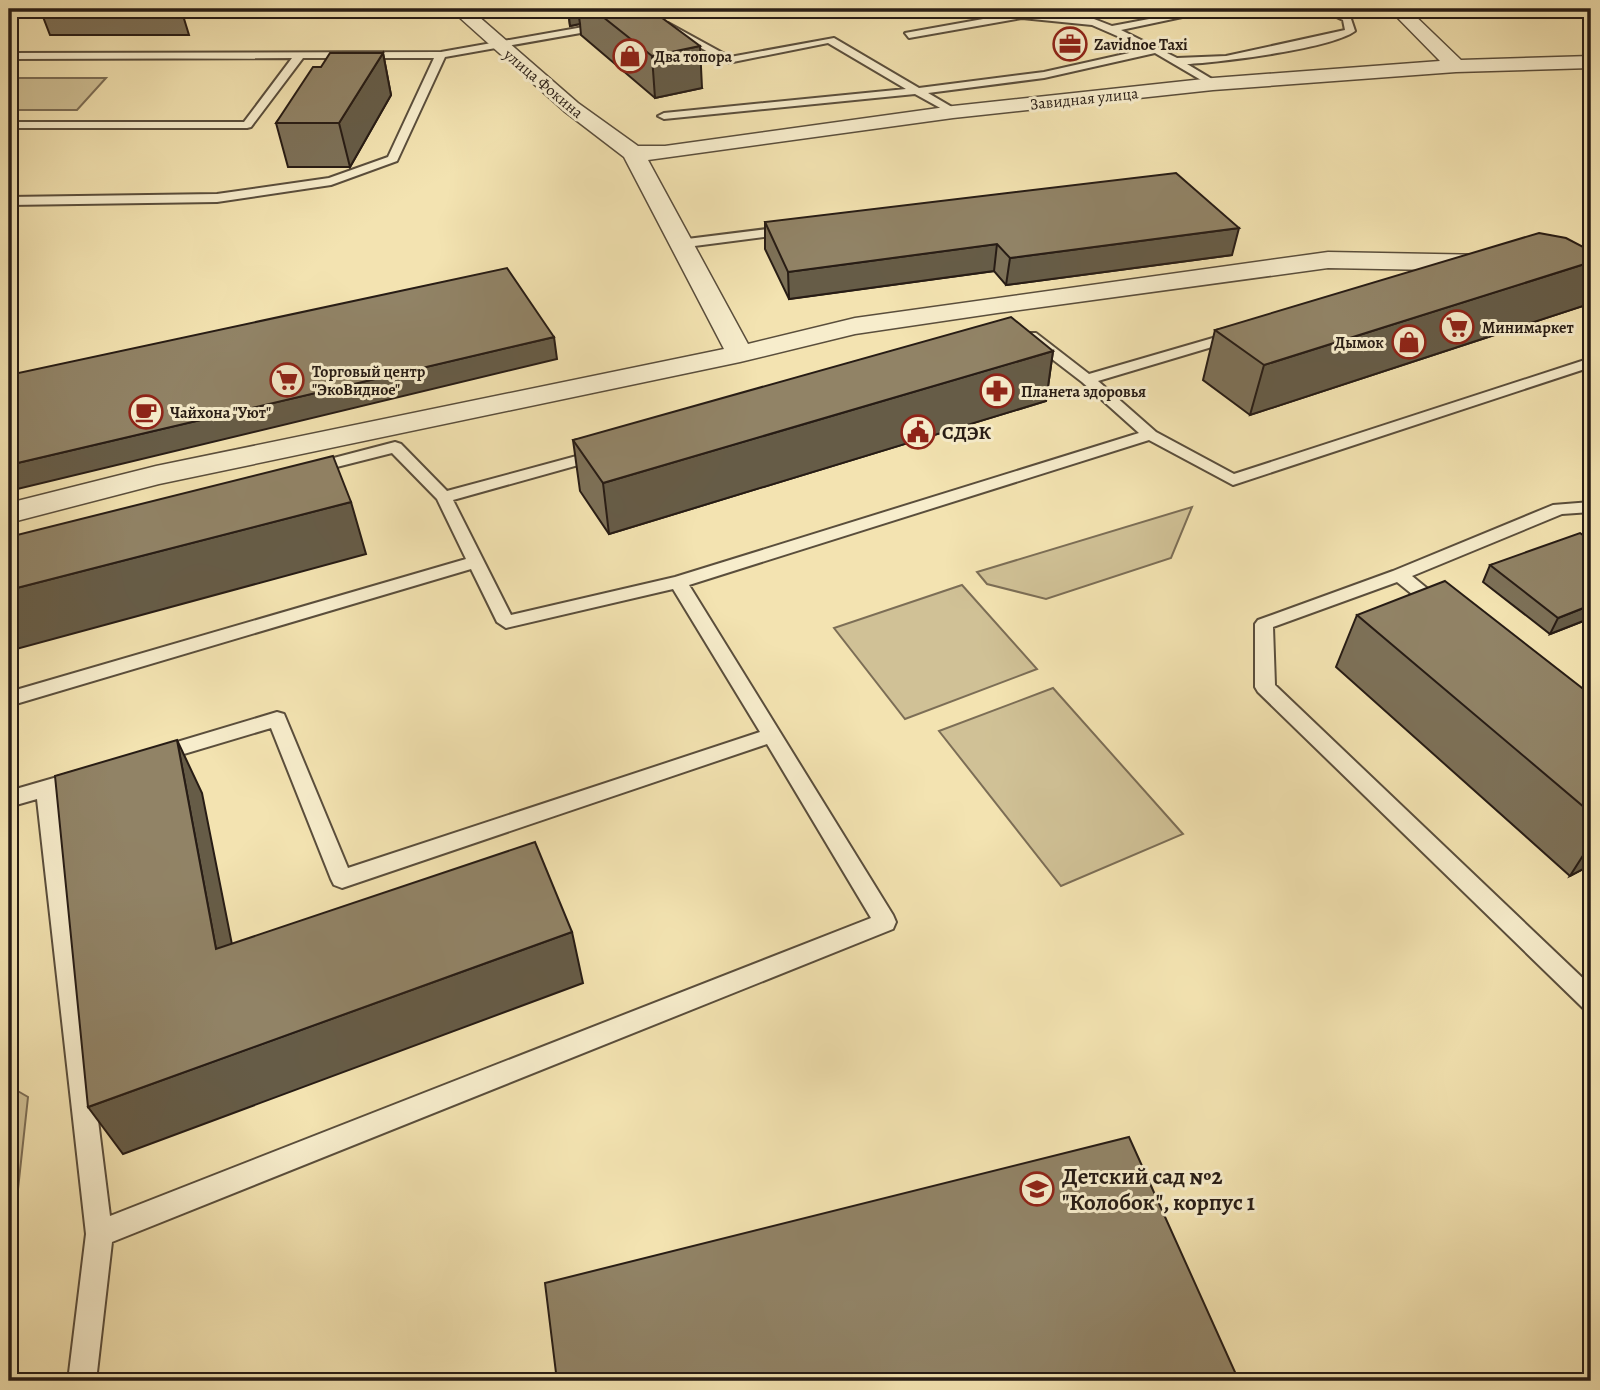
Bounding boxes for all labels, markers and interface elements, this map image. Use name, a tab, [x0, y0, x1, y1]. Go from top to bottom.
office icon: Zavidnoe Taxi	[1051, 25, 1089, 63]
place label: Zavidnoe Taxi	[1094, 34, 1188, 56]
shop icon: Два топора	[611, 37, 649, 75]
street label: улица Фокина	[498, 43, 588, 124]
place label: Два топора	[654, 46, 732, 68]
street label: Завидная улица	[1029, 82, 1140, 116]
supermarket icon: Минимаркет	[1438, 308, 1476, 346]
place label: Минимаркет	[1482, 317, 1574, 339]
shop icon: Дымок	[1390, 323, 1428, 361]
place label: Дымок	[1334, 332, 1384, 354]
supermarket icon: Торговый центр "ЭкоВидное"	[268, 361, 306, 399]
place label: Торговый центр "ЭкоВидное"	[312, 361, 426, 401]
pharmacy icon: Планета здоровья	[978, 372, 1016, 410]
place label: Планета здоровья	[1021, 381, 1146, 403]
cafe icon: Чайхона "Уют"	[127, 393, 165, 431]
place label: Чайхона "Уют"	[170, 402, 271, 424]
public building icon: СДЭК	[899, 413, 937, 451]
place label: СДЭК	[942, 420, 991, 446]
place label: Детский сад №2 "Колобок", корпус 1	[1062, 1161, 1255, 1218]
school or university icon: Детский сад №2 "Колобок", корпус 1	[1018, 1170, 1056, 1208]

